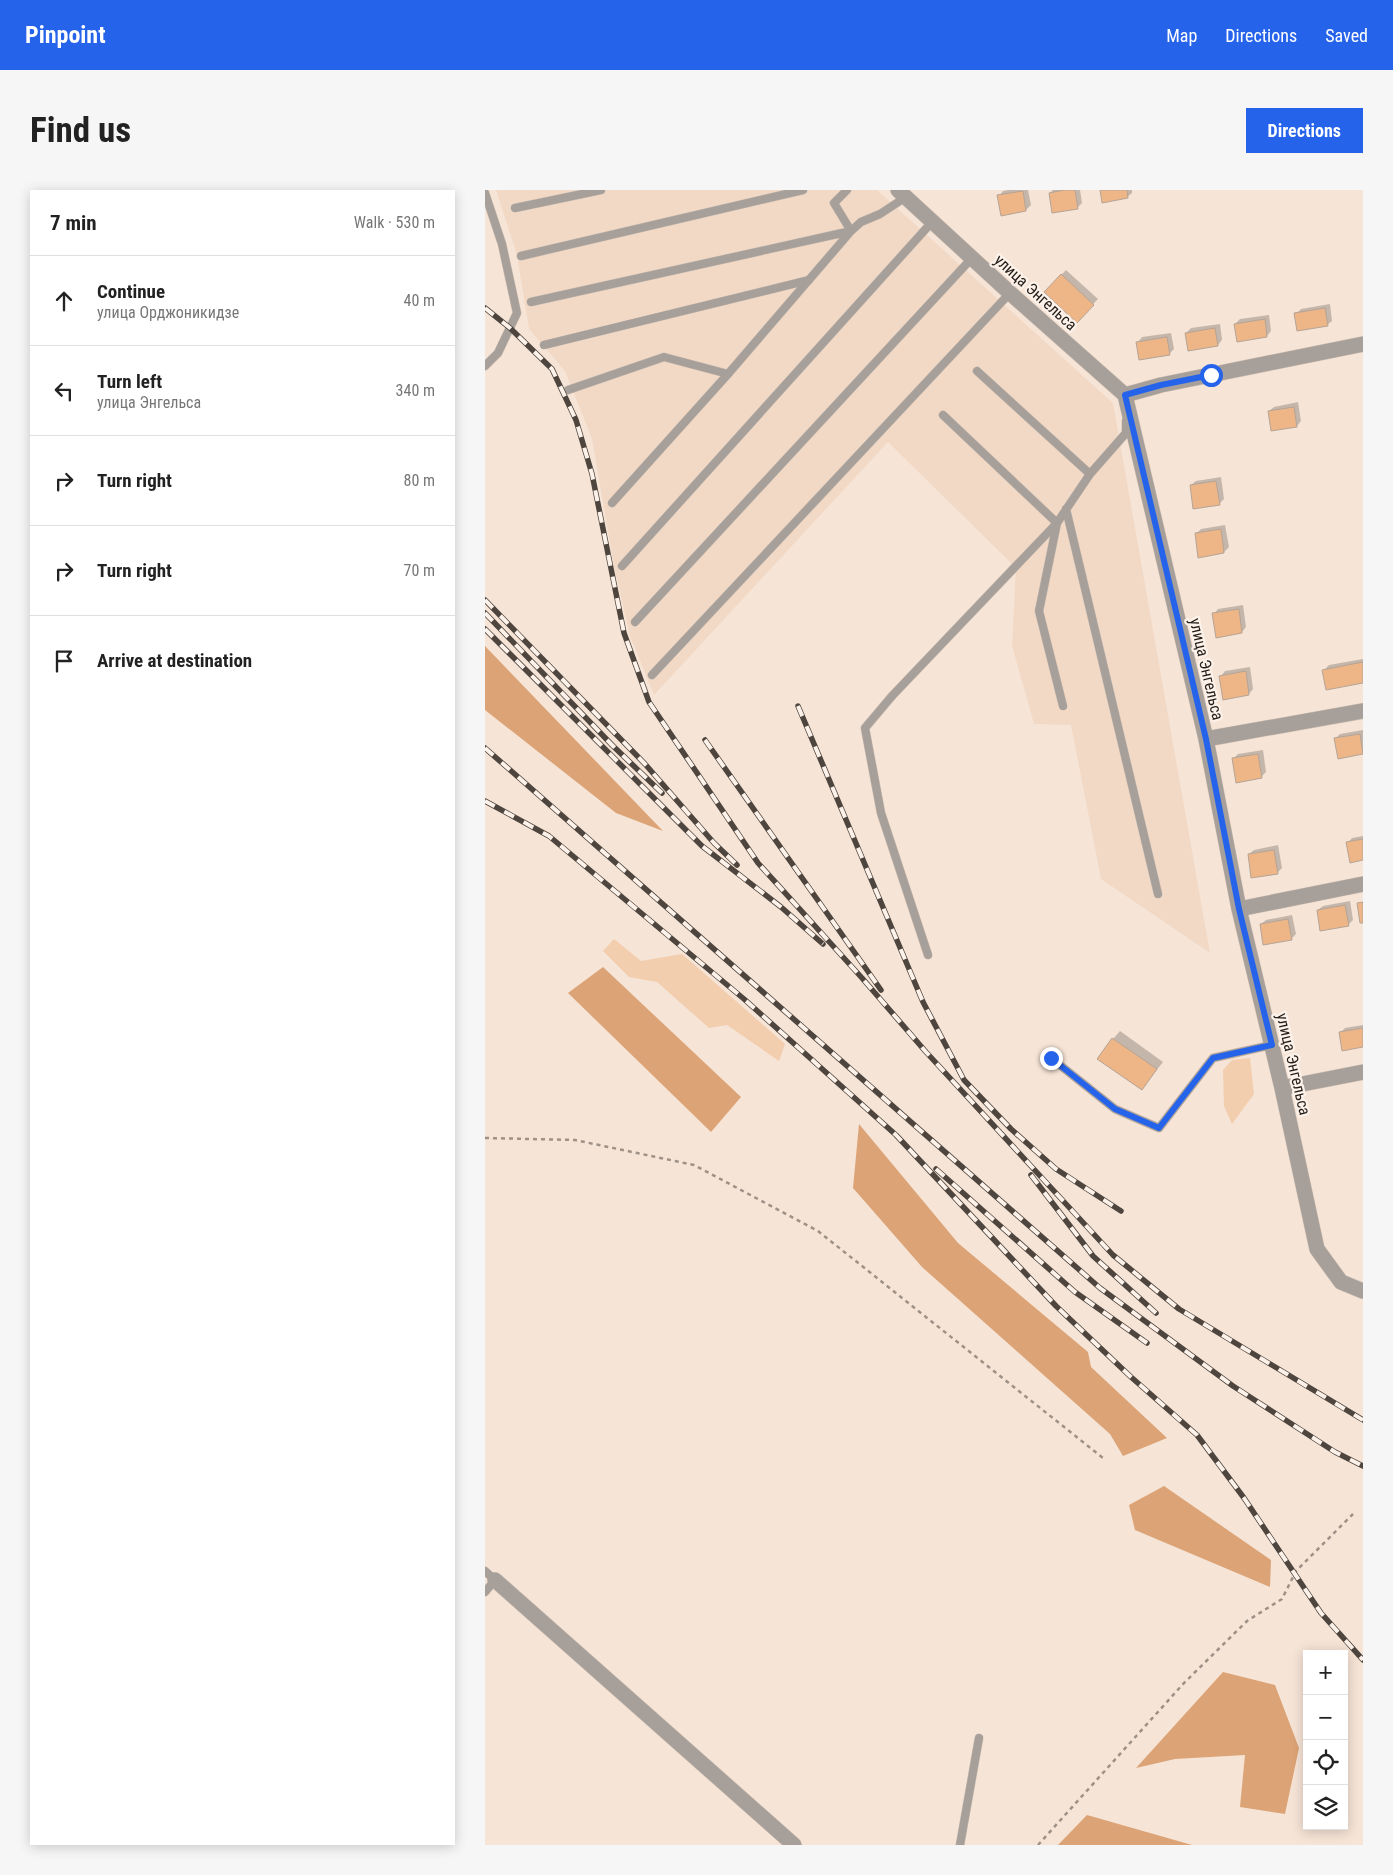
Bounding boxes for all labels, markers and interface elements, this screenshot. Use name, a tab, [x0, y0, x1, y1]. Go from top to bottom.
text: Pinpoint	[25, 21, 106, 49]
text: Map	[1166, 25, 1197, 46]
text: Directions	[1225, 25, 1297, 46]
text: Saved	[1325, 25, 1368, 46]
button: Directions	[1246, 108, 1363, 153]
text: Find us	[30, 110, 131, 151]
text: 7 min	[50, 211, 97, 235]
text: Walk · 530 m	[354, 213, 435, 232]
street label: улица Энгельса	[991, 250, 1081, 334]
text: Continue	[97, 280, 165, 303]
icon: ahead	[50, 287, 78, 315]
text: 40 m	[403, 291, 435, 310]
text: улица Орджоникидзе	[97, 303, 239, 322]
route start	[1200, 364, 1223, 387]
text: Turn left	[97, 370, 162, 393]
icon: left	[50, 377, 78, 405]
text: 340 m	[396, 381, 435, 400]
text: улица Энгельса	[97, 393, 201, 412]
icon: right	[50, 467, 78, 495]
text: Turn right	[97, 469, 172, 492]
text: 80 m	[403, 471, 435, 490]
icon: right	[50, 557, 78, 585]
text: Turn right	[97, 559, 172, 582]
text: 70 m	[403, 561, 435, 580]
street label: улица Энгельса	[1186, 616, 1227, 722]
icon: arrive	[50, 647, 78, 675]
text: Arrive at destination	[97, 649, 252, 672]
street label: улица Энгельса	[1273, 1011, 1314, 1117]
route end	[1040, 1047, 1063, 1070]
map controls	[1303, 1650, 1348, 1830]
button: +	[1303, 1650, 1348, 1695]
button: −	[1303, 1695, 1348, 1740]
button: locate	[1303, 1740, 1348, 1785]
button: layers	[1303, 1785, 1348, 1830]

